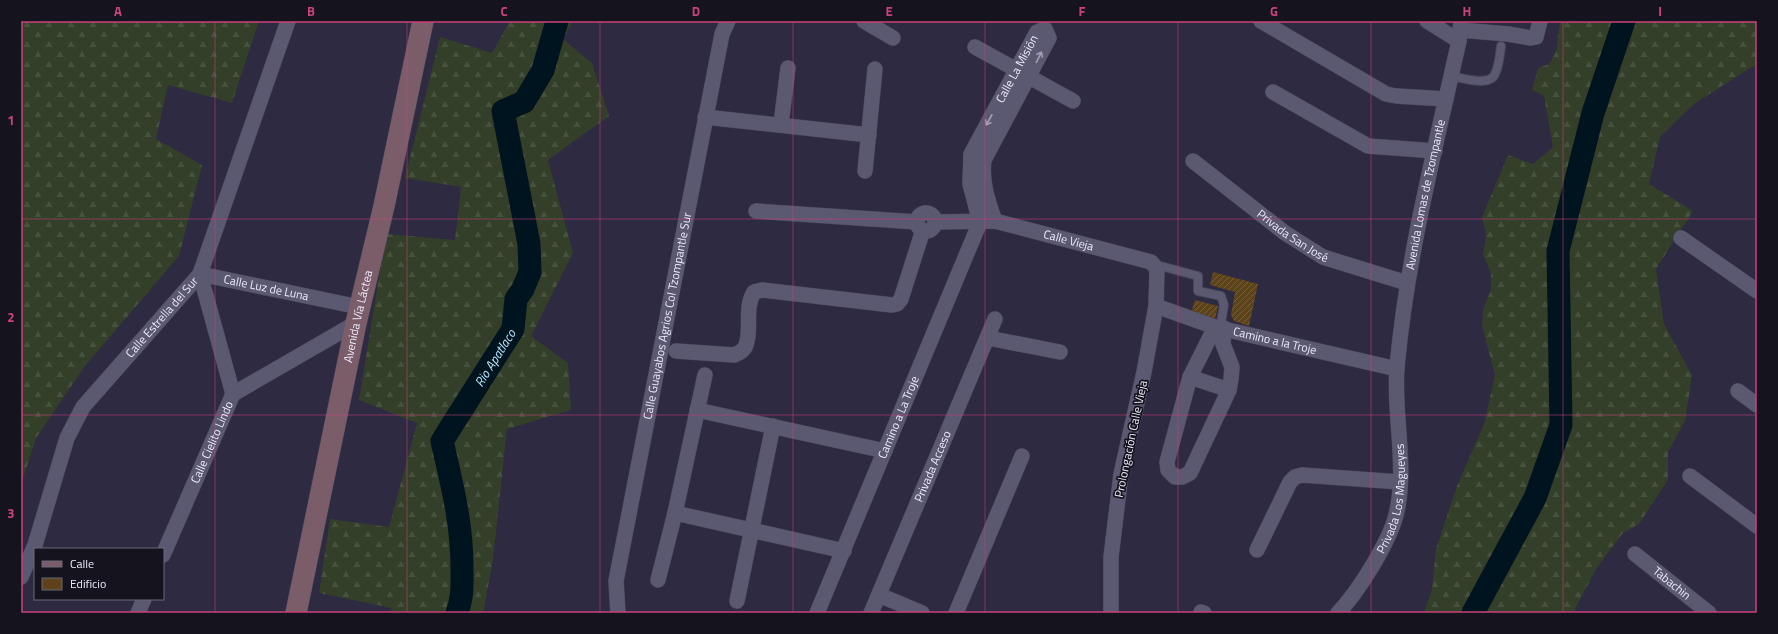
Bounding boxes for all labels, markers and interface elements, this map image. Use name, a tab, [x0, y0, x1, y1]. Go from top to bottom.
text: A	[114, 1, 122, 21]
text: B	[307, 1, 315, 21]
text: C	[500, 1, 508, 21]
text: D	[692, 1, 700, 21]
text: E	[885, 1, 893, 21]
text: F	[1079, 1, 1086, 21]
text: G	[1270, 1, 1278, 21]
text: H	[1463, 1, 1471, 21]
text: I	[1658, 1, 1662, 21]
street label: Calle La Misión	[990, 31, 1043, 106]
one-way arrow	[1036, 51, 1044, 63]
text: 1	[7, 110, 15, 130]
one-way arrow	[985, 114, 992, 126]
street label: Avenida Lomas de Tzompantle	[1400, 117, 1450, 271]
street label: Privada San José	[1253, 204, 1331, 267]
street label: Calle Guayabos Agrios Col Tzompantle Sur	[638, 211, 696, 421]
street label: Calle Vieja	[1041, 224, 1096, 256]
street label: Avenida Vía Láctea	[338, 268, 377, 364]
street label: Calle Luz de Luna	[222, 269, 311, 305]
street label: Calle Estrella del Sur	[121, 272, 203, 362]
text: 2	[7, 307, 15, 327]
street label: Camino a la Troje	[1231, 321, 1319, 359]
water label: Rio Apatlaco	[469, 325, 521, 390]
street label: Camino a La Troje	[872, 373, 924, 461]
street label: Prolongación Calle Vieja	[1109, 378, 1152, 499]
street label: Calle Cielito Lindo	[185, 398, 238, 486]
street label: Privada Acceso	[909, 428, 956, 505]
street label: Privada Los Magueyes	[1371, 443, 1410, 557]
text: 3	[7, 503, 15, 523]
legend	[34, 548, 164, 600]
text: Calle	[70, 554, 94, 573]
street label: Tabachin	[1649, 562, 1695, 604]
text: Edificio	[70, 574, 106, 593]

